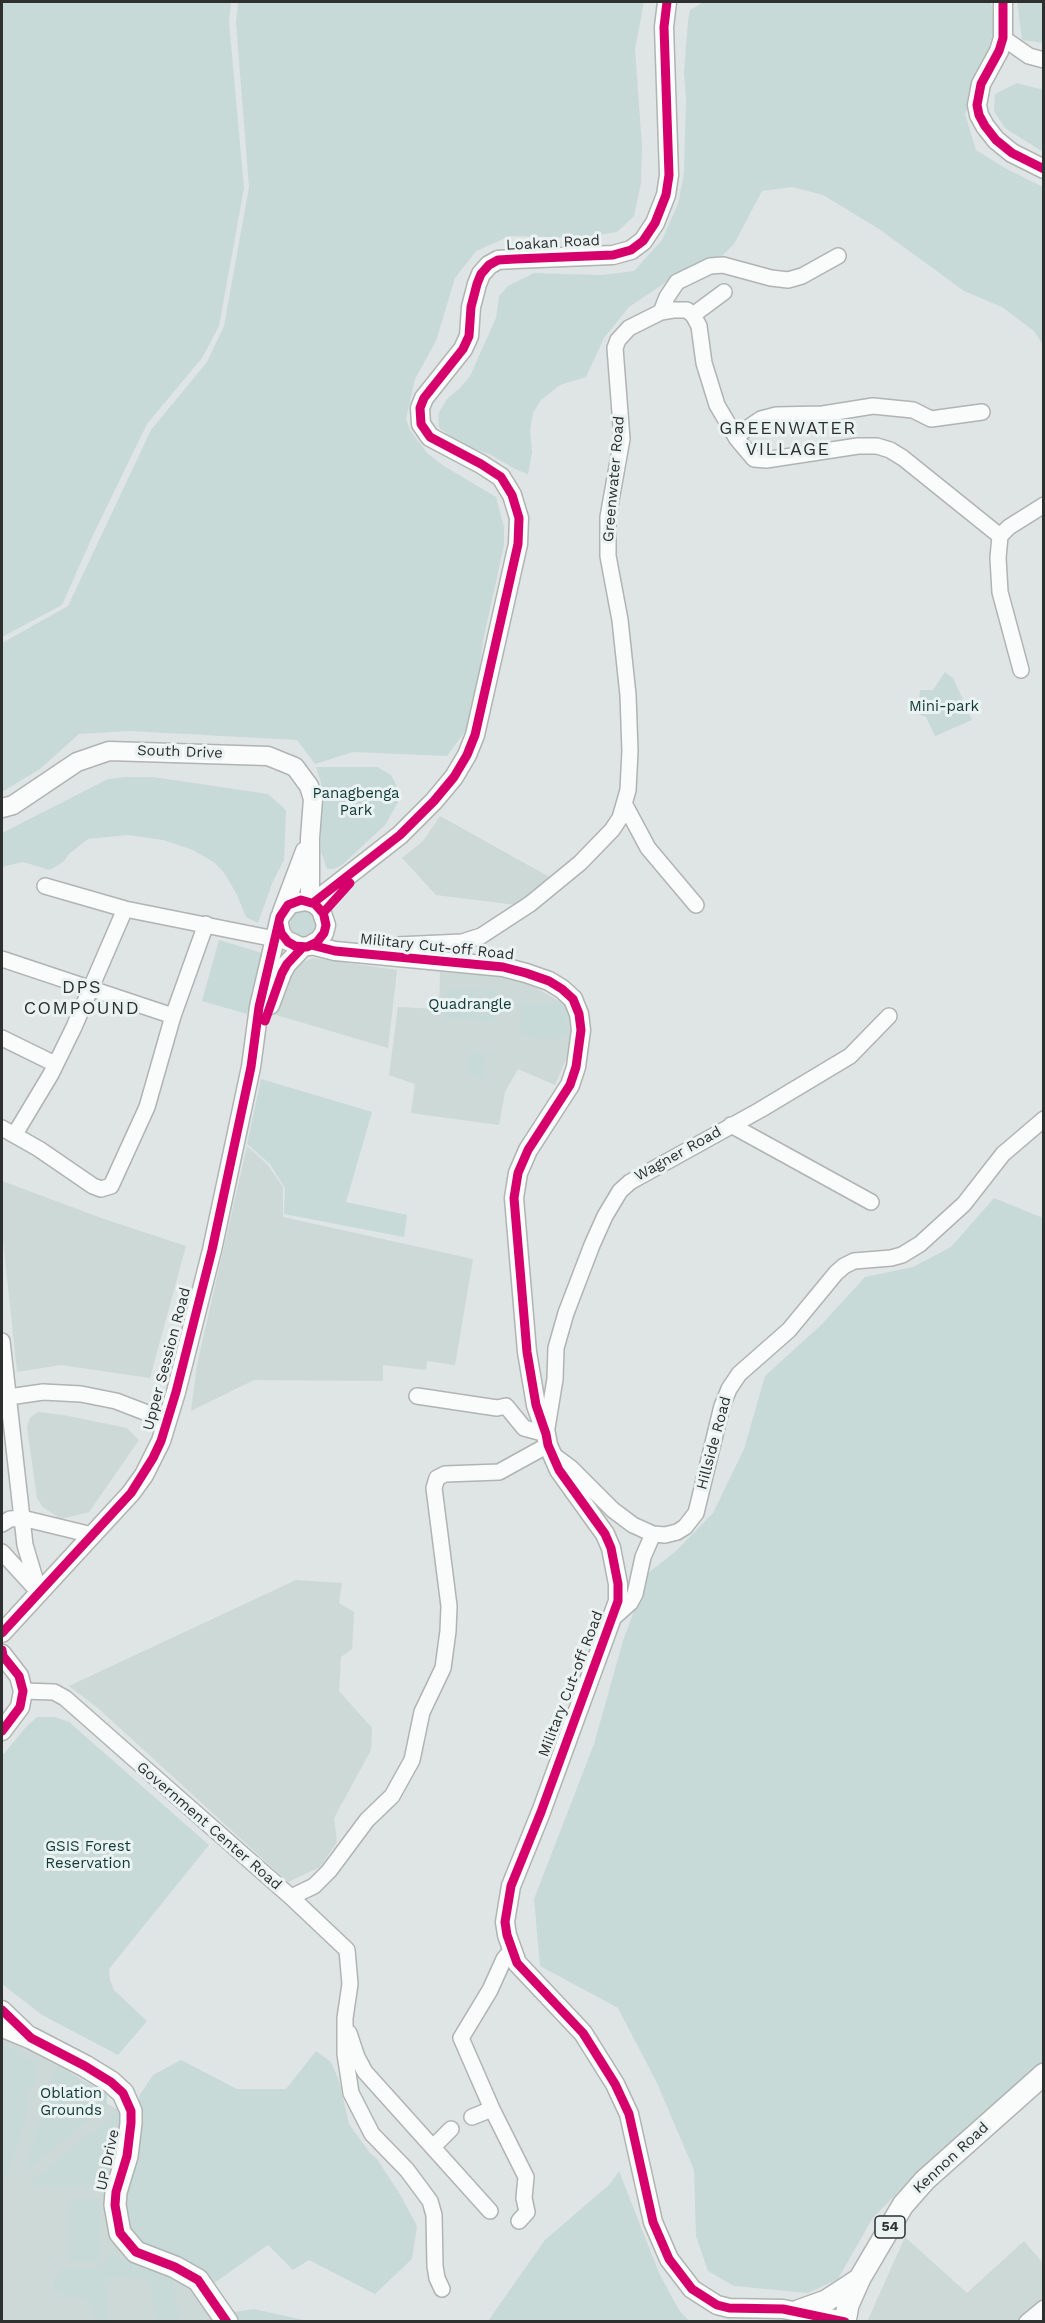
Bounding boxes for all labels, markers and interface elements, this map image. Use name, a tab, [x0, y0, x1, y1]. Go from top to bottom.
street label: Loakan Road	[506, 232, 600, 254]
street label: Greenwater Road	[600, 415, 628, 543]
district label: GREENWATER VILLAGE	[719, 418, 857, 460]
park label: Mini-park	[909, 698, 979, 716]
street label: South Drive	[137, 742, 223, 762]
park label: Panagbenga Park	[312, 785, 400, 820]
street label: Military Cut-off Road	[359, 930, 515, 964]
district label: DPS COMPOUND	[24, 977, 140, 1020]
park label: Quadrangle	[428, 996, 512, 1014]
street label: Wagner Road	[632, 1123, 724, 1185]
street label: Upper Session Road	[139, 1286, 195, 1432]
street label: Hillside Road	[693, 1394, 735, 1492]
street label: Military Cut-off Road	[535, 1609, 607, 1759]
street label: Government Center Road	[133, 1758, 285, 1894]
park label: GSIS Forest Reservation	[45, 1838, 131, 1873]
park label: Oblation Grounds	[40, 2085, 102, 2120]
street label: Kennon Road	[910, 2119, 992, 2197]
street label: UP Drive	[93, 2128, 123, 2192]
road number: 54	[875, 2216, 905, 2238]

